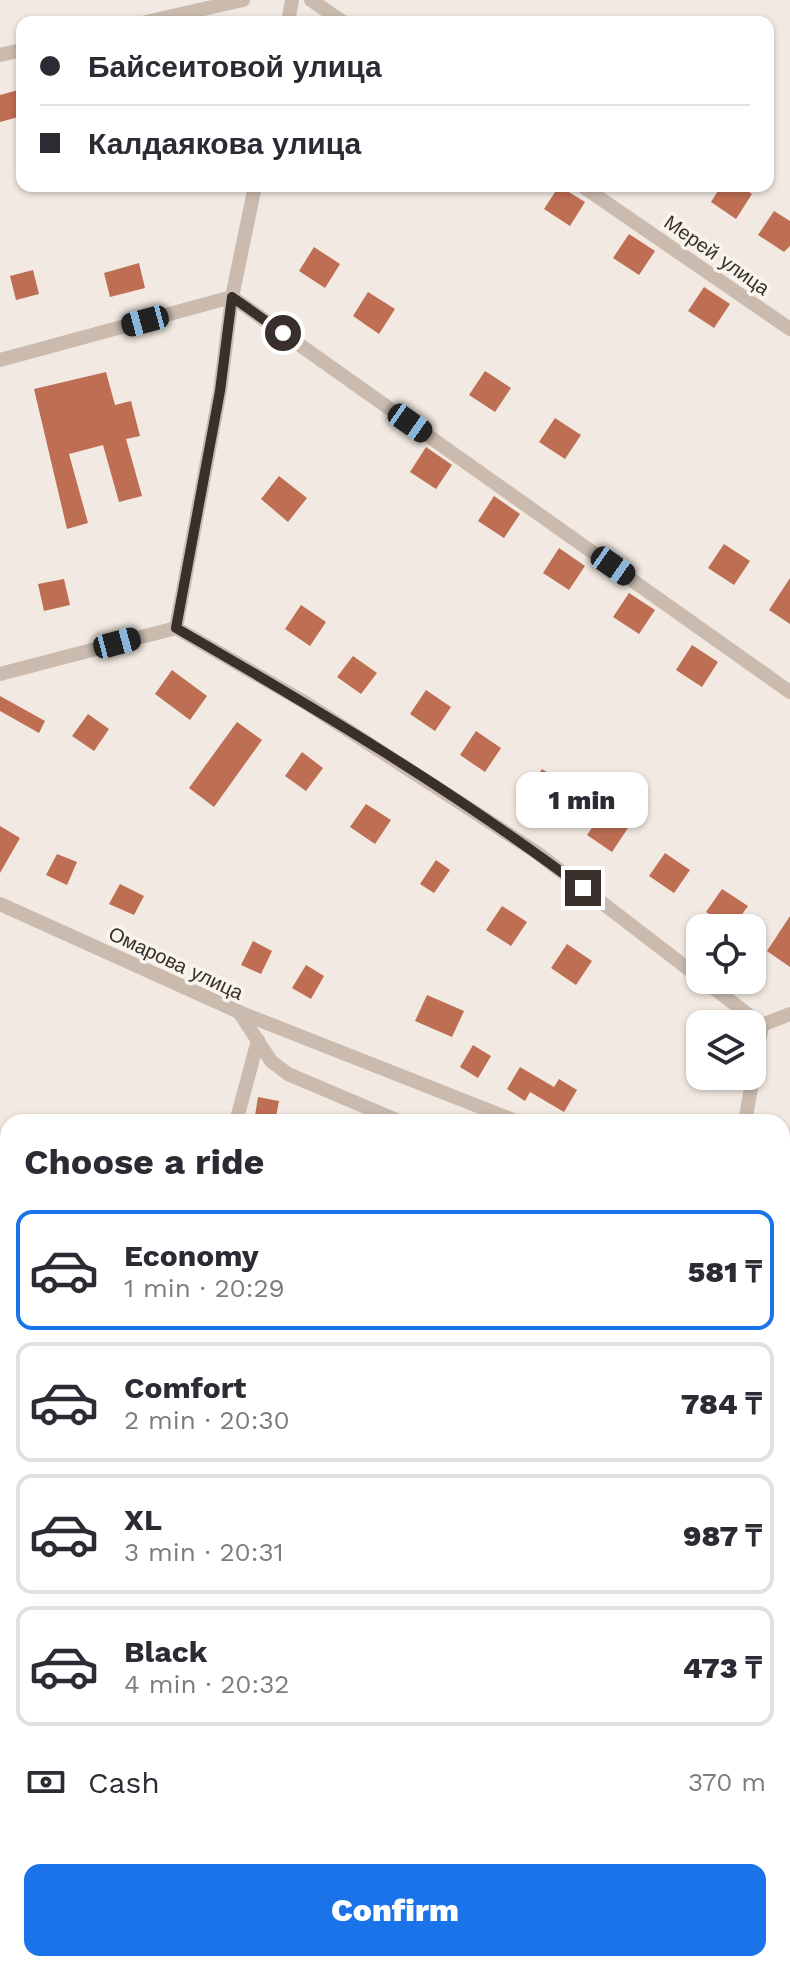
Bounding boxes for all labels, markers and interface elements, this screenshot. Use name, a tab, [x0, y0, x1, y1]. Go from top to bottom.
text: Байсеитовой улица	[88, 49, 382, 84]
text: Калдаякова улица	[88, 126, 361, 161]
street label: Мерей улица	[660, 210, 775, 301]
car	[119, 303, 171, 339]
route start	[265, 315, 301, 351]
car	[383, 399, 437, 447]
car	[586, 542, 640, 590]
car	[91, 625, 143, 661]
callout: 1 min	[517, 772, 649, 828]
text: 1 min	[549, 785, 615, 815]
route end	[565, 870, 601, 906]
map controls	[686, 914, 766, 1090]
button: locate	[686, 914, 766, 994]
street label: Омарова улица	[105, 921, 248, 1005]
button: layers	[686, 1010, 766, 1090]
text: Choose a ride	[24, 1141, 264, 1183]
icon: car	[28, 1234, 100, 1306]
text: Economy	[124, 1238, 259, 1273]
text: 581 ₸	[688, 1254, 762, 1289]
text: 1 min · 20:29	[124, 1273, 285, 1303]
icon: car	[28, 1366, 100, 1438]
text: Comfort	[124, 1370, 246, 1405]
text: 784 ₸	[681, 1386, 762, 1421]
text: 2 min · 20:30	[124, 1405, 290, 1435]
icon: car	[28, 1498, 100, 1570]
text: XL	[124, 1502, 162, 1537]
text: 987 ₸	[683, 1518, 762, 1553]
text: 3 min · 20:31	[124, 1537, 284, 1567]
icon: car	[28, 1630, 100, 1702]
text: Black	[124, 1634, 208, 1669]
text: 473 ₸	[683, 1650, 762, 1685]
text: 4 min · 20:32	[124, 1669, 290, 1699]
icon: cash	[24, 1760, 68, 1804]
text: Cash	[88, 1765, 160, 1800]
text: 370 m	[688, 1767, 766, 1797]
button: Confirm	[24, 1864, 766, 1956]

